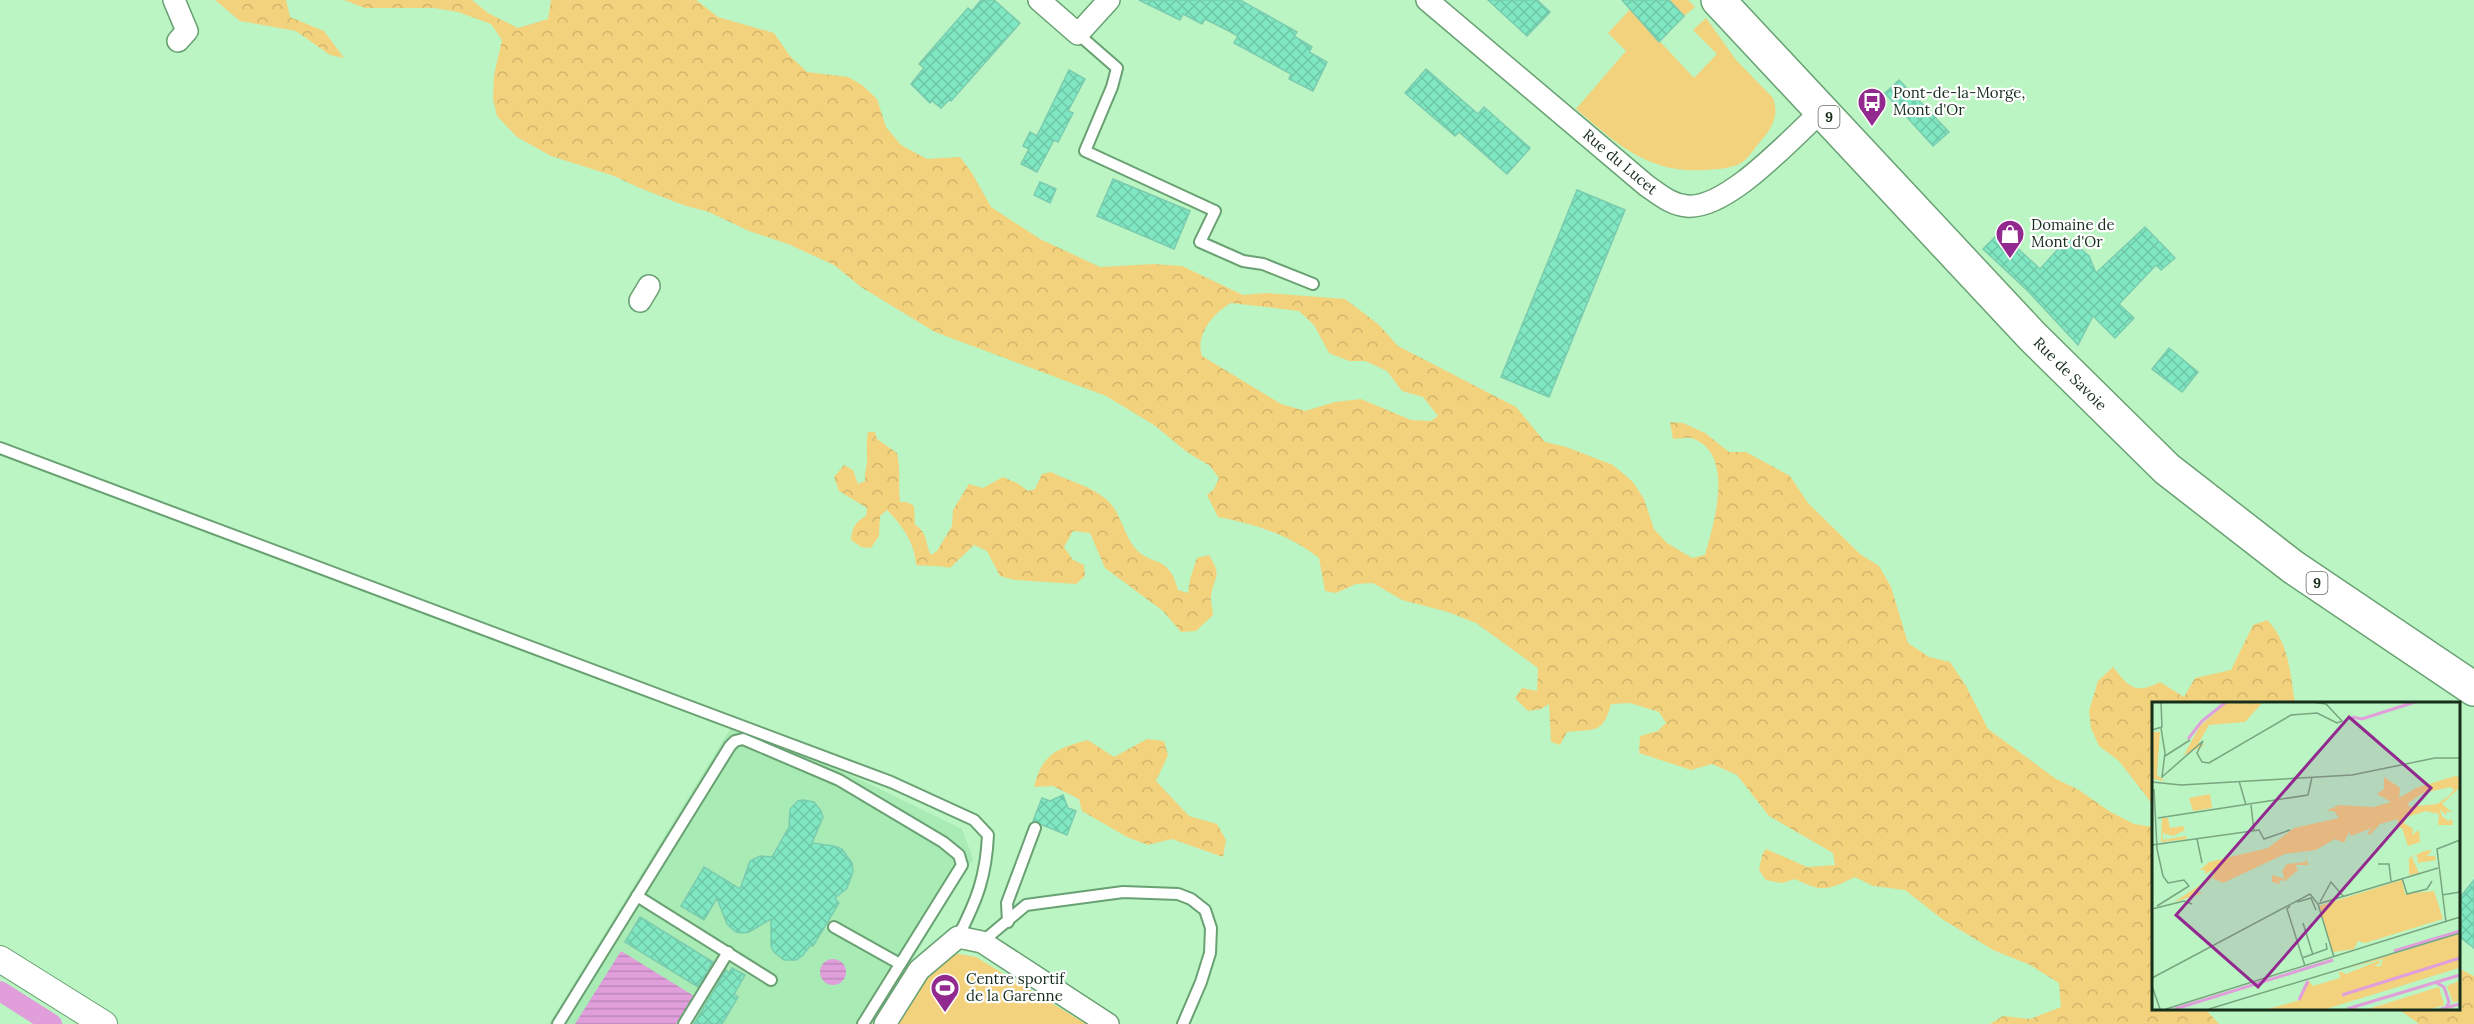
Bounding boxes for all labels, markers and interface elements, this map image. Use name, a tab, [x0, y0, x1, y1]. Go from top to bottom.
place label: Pont-de-la-Morge, Mont d'Or	[1893, 83, 2025, 119]
bus stop icon: Pont-de-la-Morge, Mont d'Or	[1856, 86, 1888, 128]
road number: 9	[1818, 106, 1840, 128]
street label: Rue du Lucet	[1579, 125, 1662, 198]
place label: Domaine de Mont d'Or	[2031, 215, 2115, 251]
shop icon: Domaine de Mont d'Or	[1994, 218, 2026, 260]
street label: Rue de Savoie	[2030, 333, 2111, 414]
road number: 9	[2306, 572, 2328, 594]
inset map	[2152, 702, 2459, 1009]
place label: Centre sportif de la Garenne	[966, 969, 1065, 1005]
sports icon: Centre sportif de la Garenne	[929, 972, 961, 1014]

